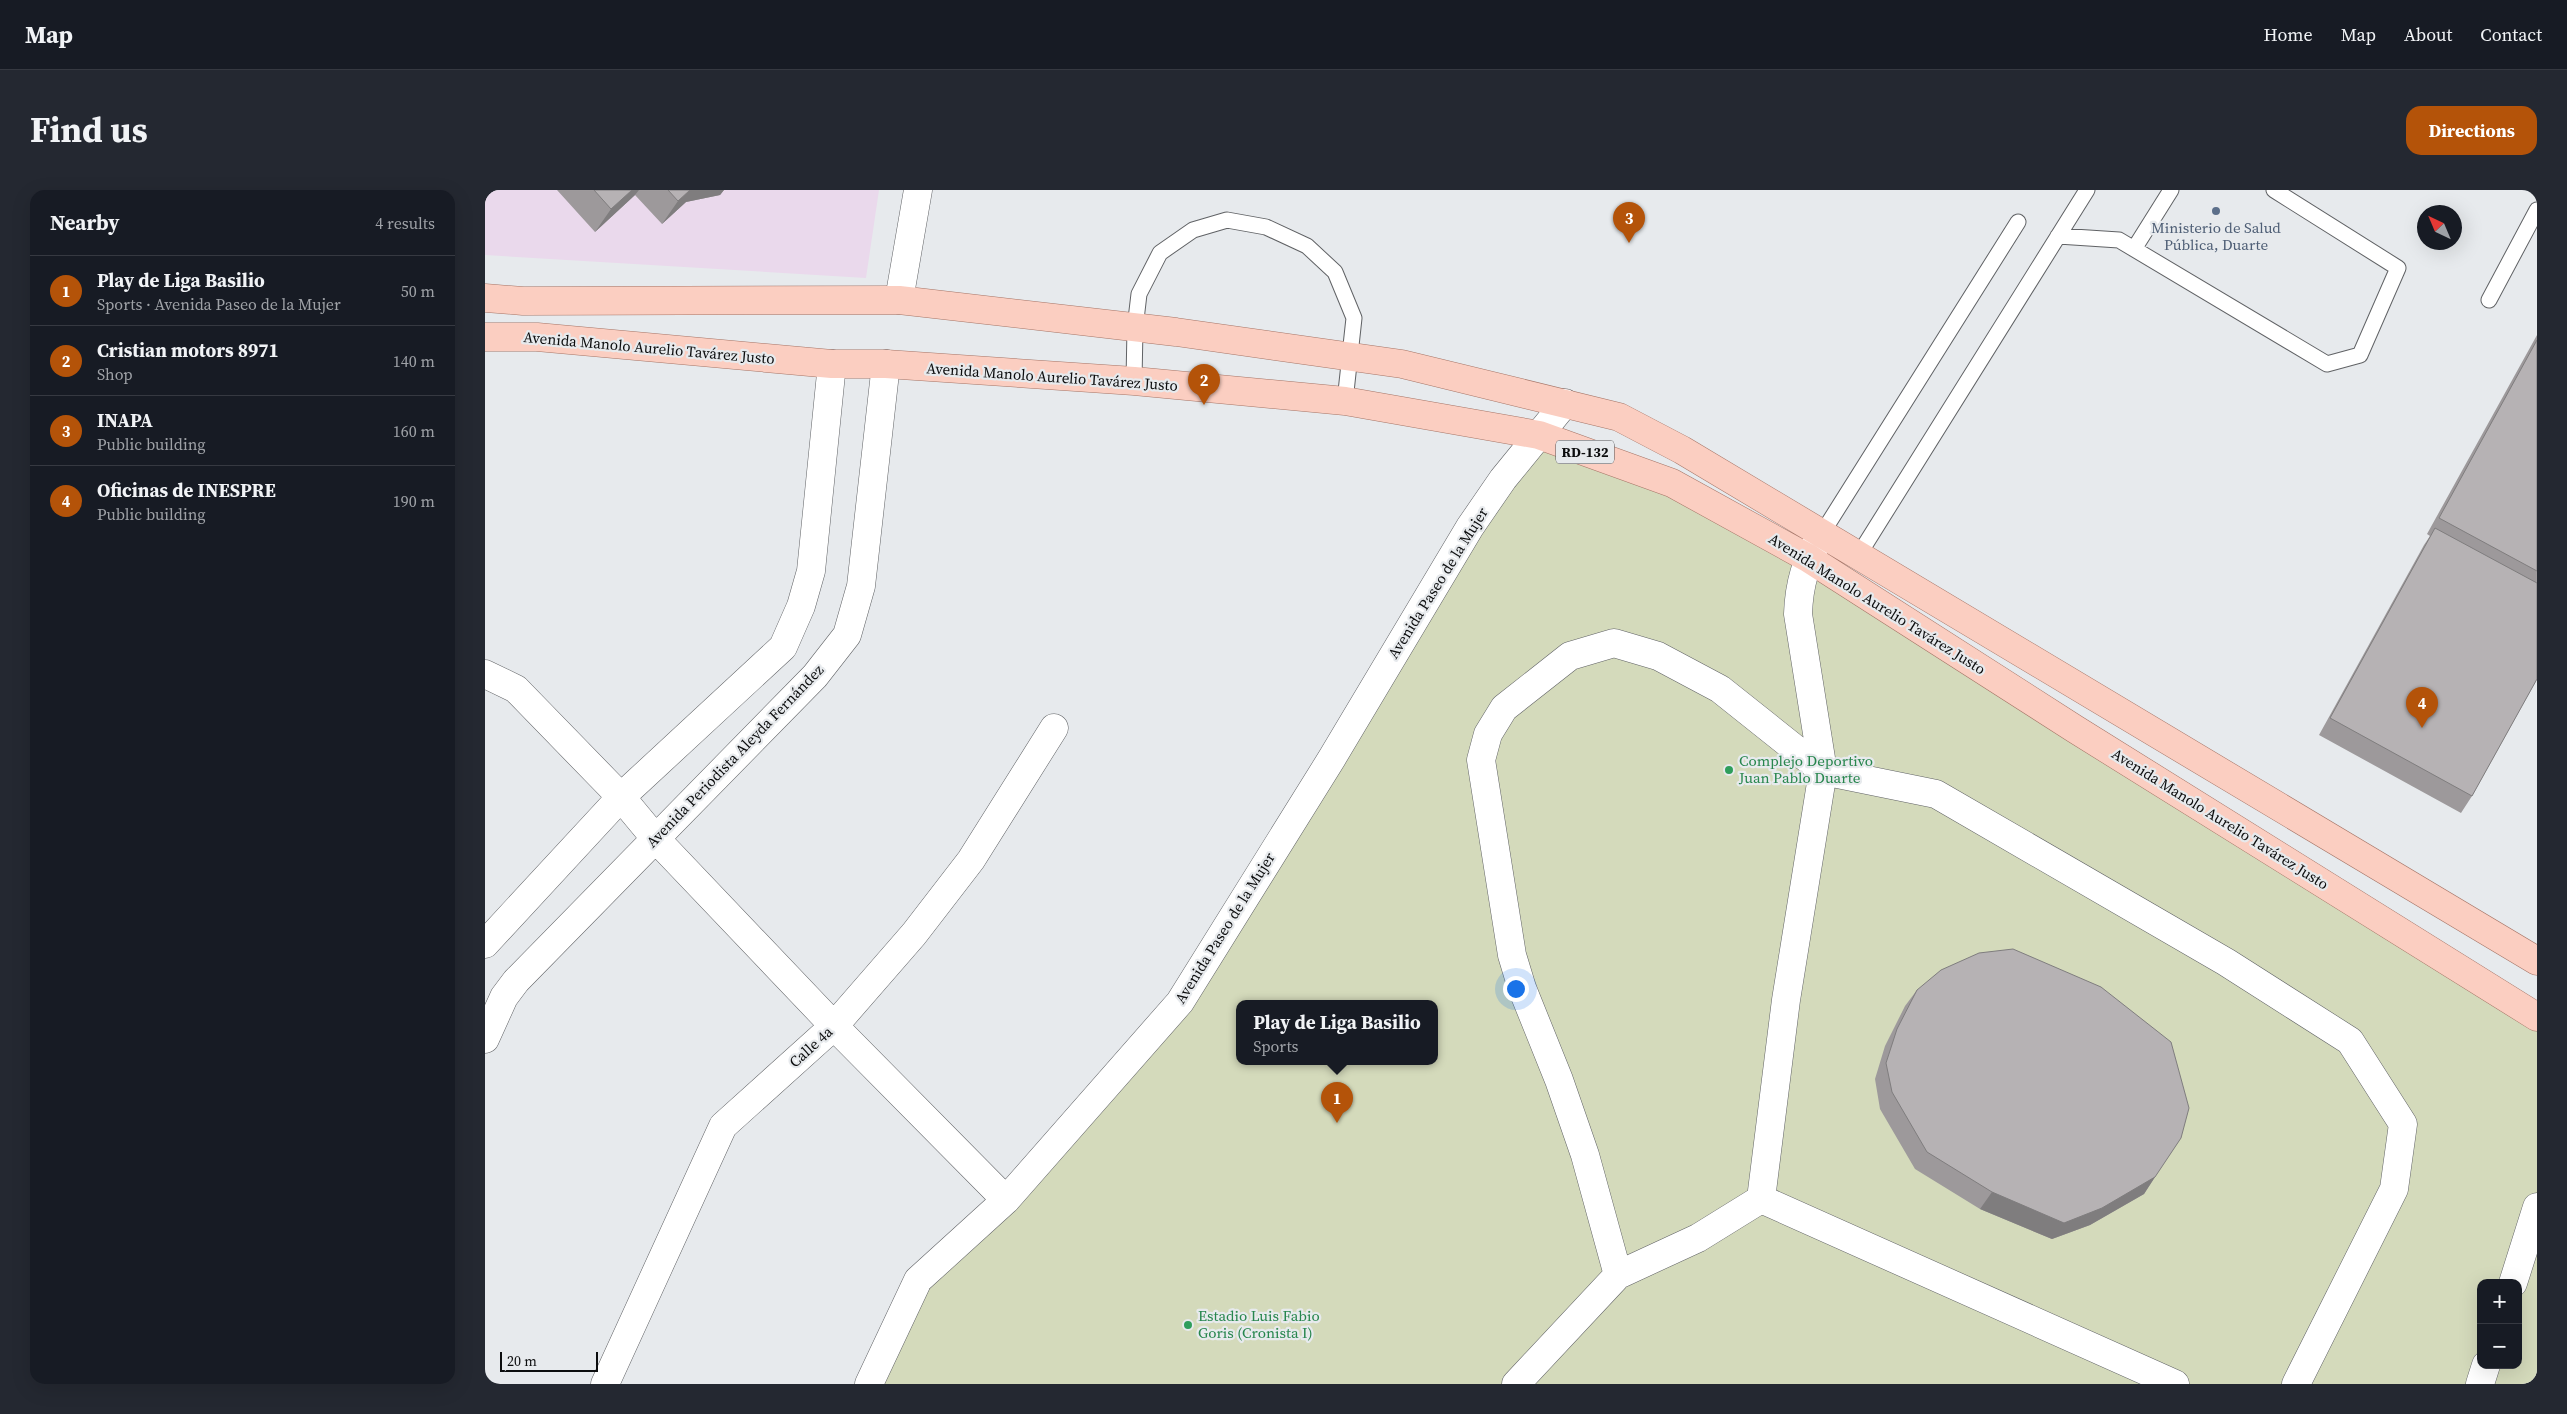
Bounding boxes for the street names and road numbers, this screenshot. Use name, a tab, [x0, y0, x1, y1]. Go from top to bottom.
street label: Avenida Manolo Aurelio Tavárez Justo	[523, 326, 776, 369]
street label: Avenida Manolo Aurelio Tavárez Justo	[926, 357, 1178, 396]
road number: RD-132	[1556, 440, 1614, 464]
street label: Avenida Paseo de la Mujer	[1382, 503, 1493, 662]
street label: Avenida Manolo Aurelio Tavárez Justo	[1765, 528, 1990, 679]
street label: Avenida Periodista Aleyda Fernández	[641, 659, 828, 852]
street label: Avenida Manolo Aurelio Tavárez Justo	[2108, 743, 2333, 894]
street label: Avenida Paseo de la Mujer	[1169, 848, 1280, 1007]
street label: Calle 4a	[784, 1021, 837, 1072]

